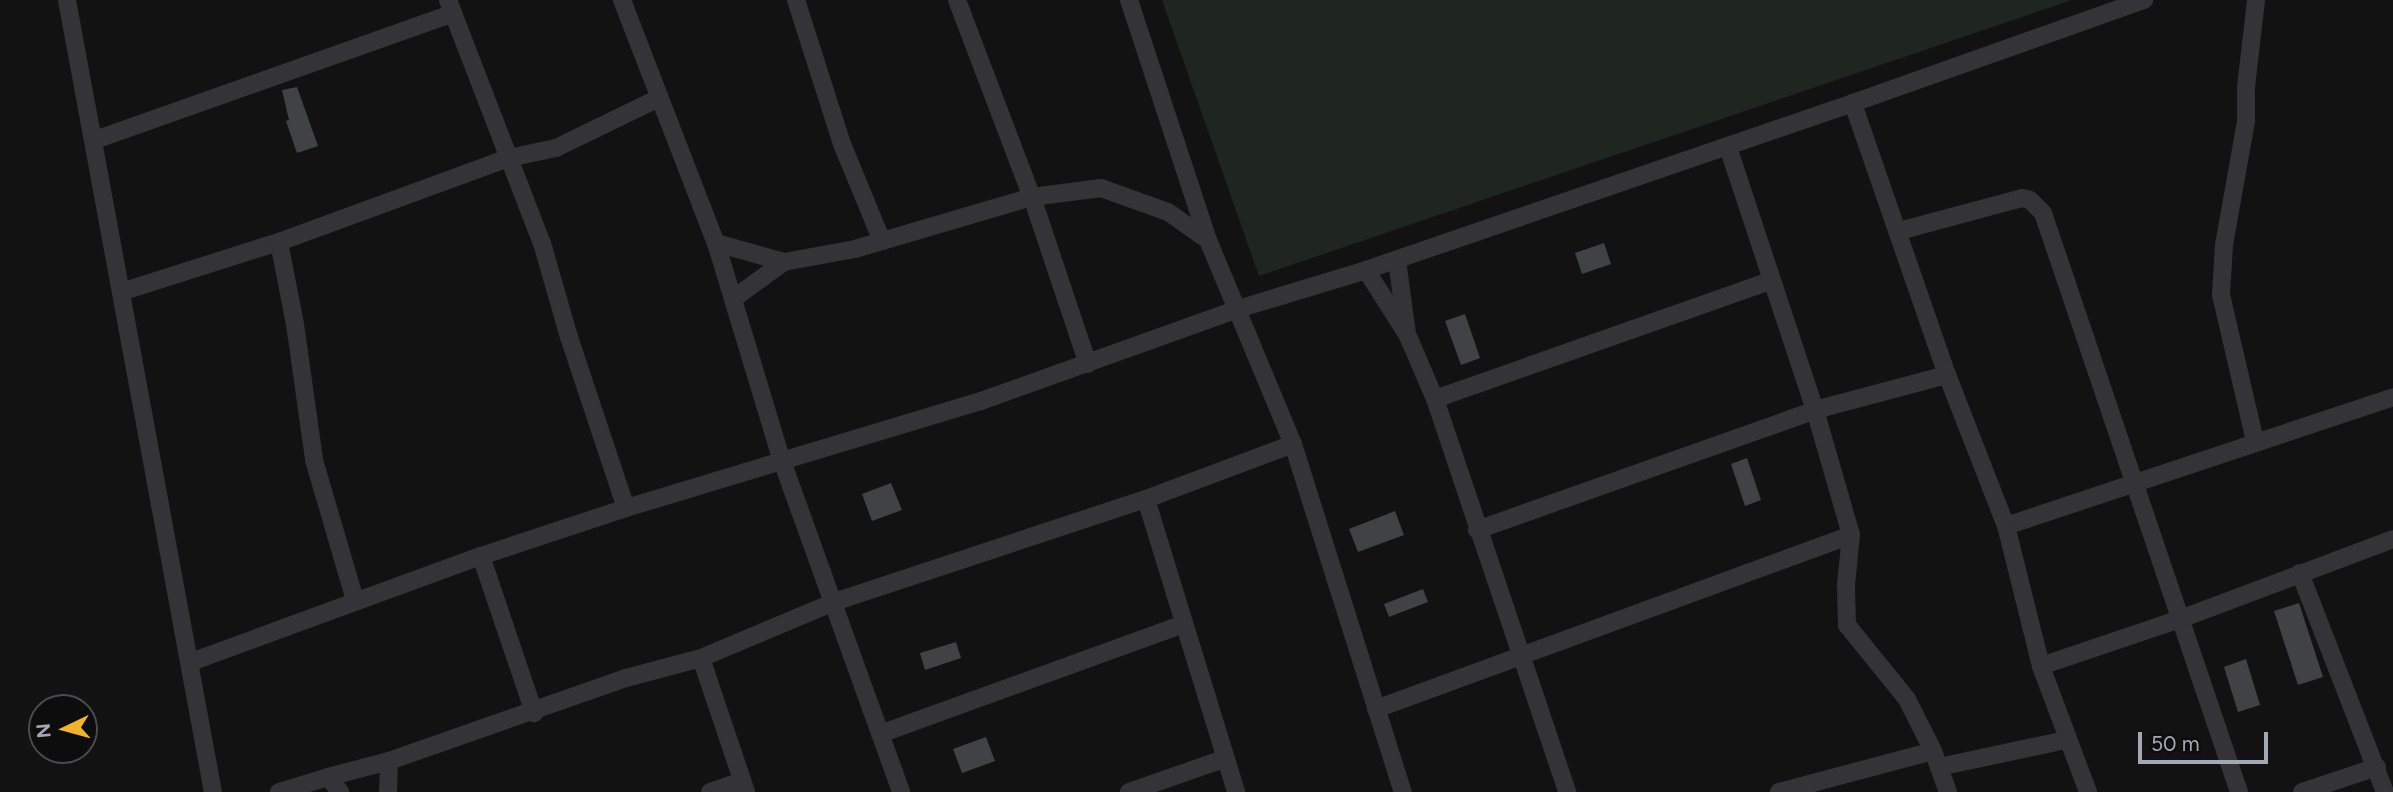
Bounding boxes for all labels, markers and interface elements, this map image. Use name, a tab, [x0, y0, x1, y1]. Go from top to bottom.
north arrow	[28, 694, 98, 764]
scale bar	[2141, 718, 2270, 762]
text: N	[31, 722, 56, 739]
text: 50 m	[2151, 731, 2200, 756]

